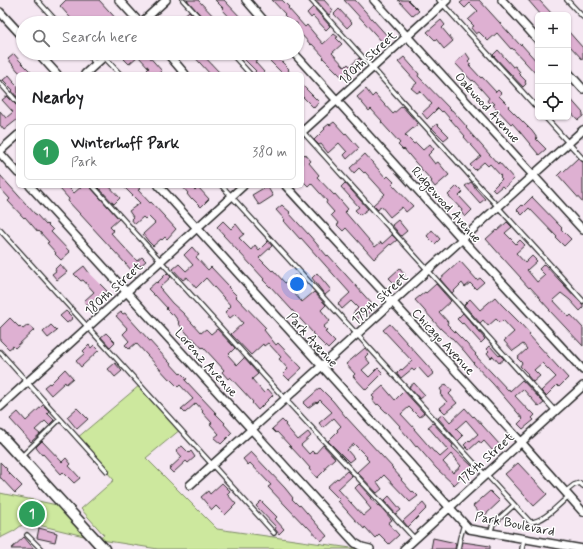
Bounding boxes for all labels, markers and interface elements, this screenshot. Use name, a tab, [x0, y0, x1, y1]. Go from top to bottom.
map controls	[535, 12, 571, 120]
button: +	[535, 12, 571, 48]
search box	[16, 16, 304, 60]
icon: search	[30, 27, 52, 49]
street label: 180th Street	[335, 27, 401, 89]
text: Search here	[62, 28, 138, 48]
button: −	[535, 48, 571, 84]
street label: Oakwood Avenue	[451, 69, 523, 147]
button: locate	[535, 84, 571, 120]
text: Nearby	[32, 87, 84, 109]
text: Winterhoff Park	[71, 134, 179, 154]
text: 1	[43, 144, 49, 161]
text: 380 m	[252, 144, 287, 161]
text: Park	[71, 154, 97, 171]
street label: Ridgewood Avenue	[406, 163, 485, 247]
street label: 180th Street	[81, 258, 147, 320]
street label: 179th Street	[348, 269, 412, 329]
your location	[287, 274, 307, 294]
street label: Chicago Avenue	[408, 305, 478, 379]
street label: Park Avenue	[283, 309, 341, 371]
street label: Lorenz Avenue	[170, 325, 241, 401]
street label: 178th Street	[454, 429, 518, 489]
pin: 1	[19, 499, 45, 529]
street label: Park Boulevard	[473, 508, 556, 541]

